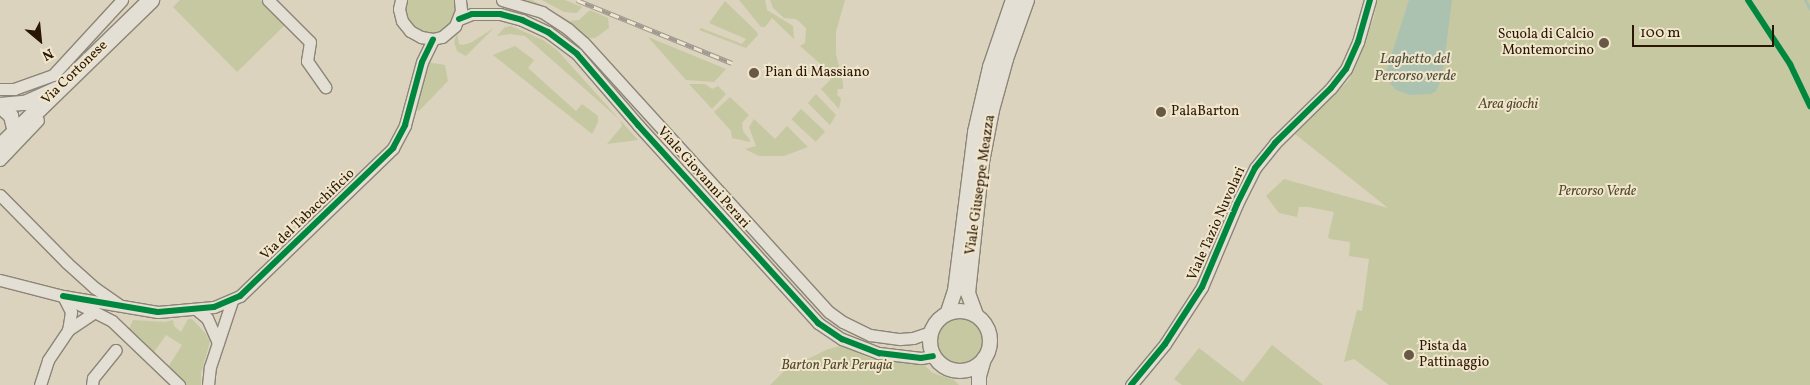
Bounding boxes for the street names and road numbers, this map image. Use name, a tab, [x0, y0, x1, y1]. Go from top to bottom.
street label: Via Cortonese	[39, 37, 111, 109]
street label: Viale Giuseppe Meazza	[963, 114, 999, 256]
street label: Viale Giovanni Perari	[653, 124, 753, 232]
street label: Viale Tazio Nuvolari	[1184, 164, 1250, 284]
street label: Via del Tabacchificio	[257, 166, 359, 264]

